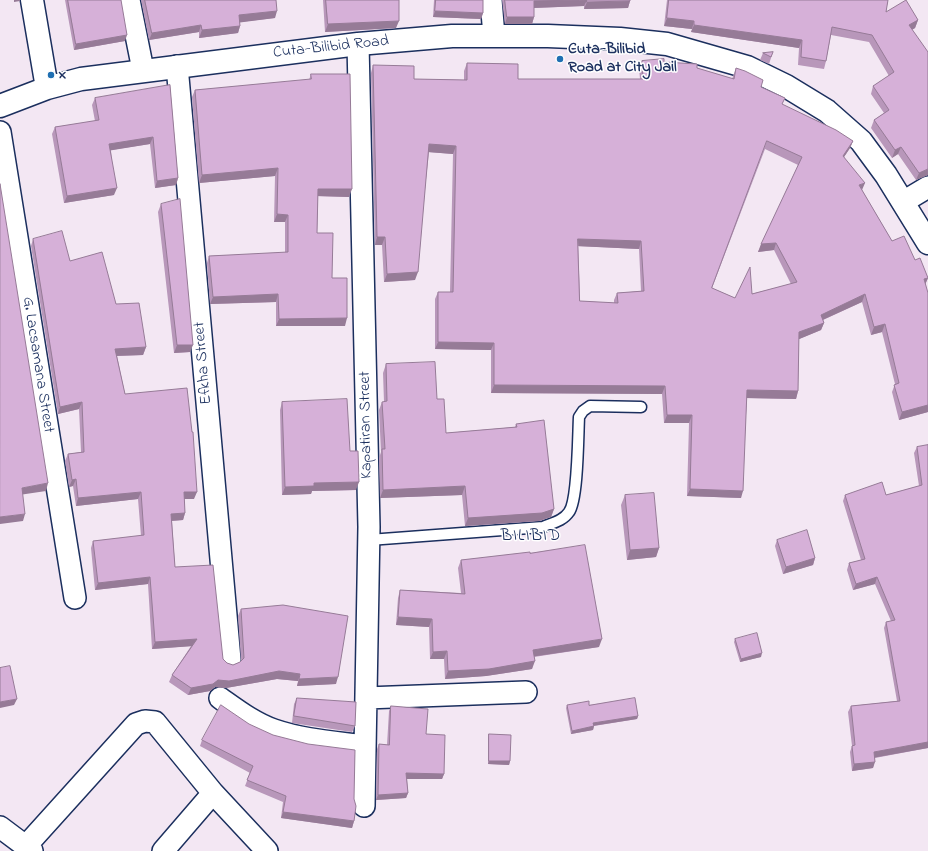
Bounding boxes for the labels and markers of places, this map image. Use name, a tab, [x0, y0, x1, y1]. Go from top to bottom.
place label: Cuta-Bilibid Road at City Jail	[568, 40, 677, 78]
marker: Cuta-Bilibid Road at City Jail	[555, 54, 565, 64]
place label: x	[59, 65, 66, 85]
marker: x	[46, 70, 56, 80]

